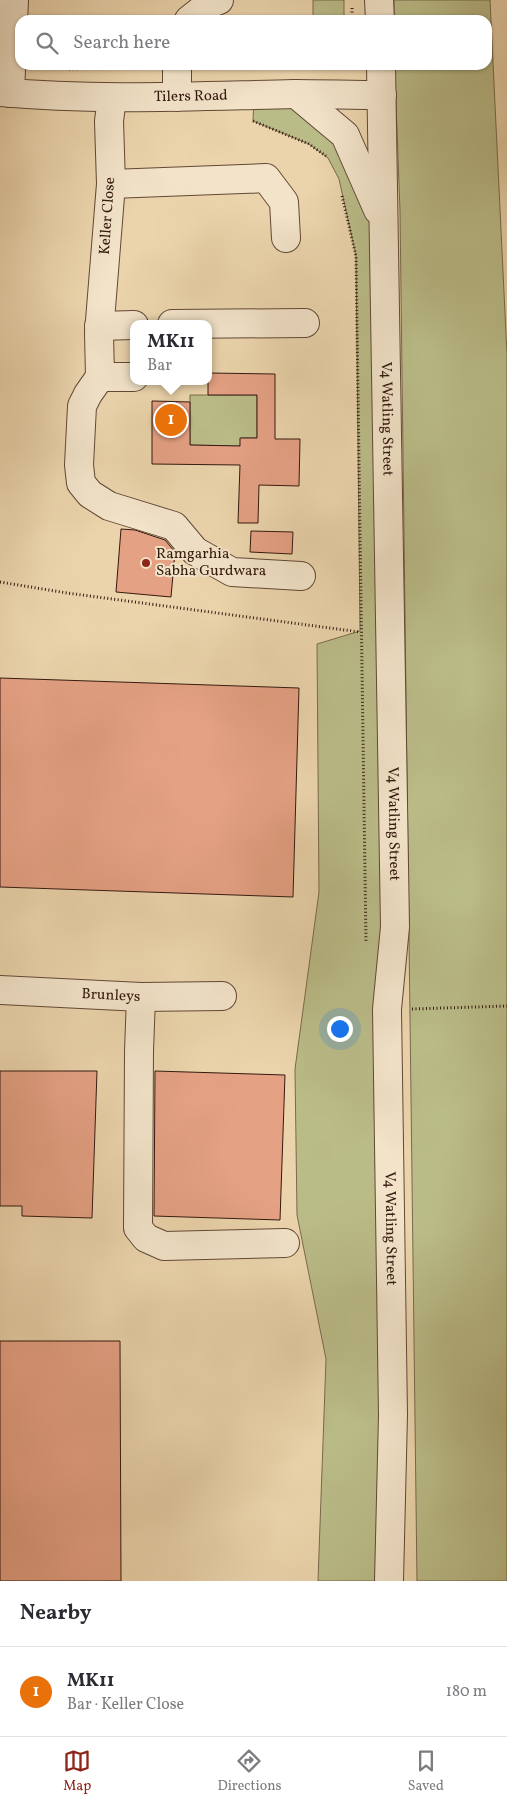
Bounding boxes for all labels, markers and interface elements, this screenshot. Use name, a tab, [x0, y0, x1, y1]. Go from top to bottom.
search box	[15, 15, 492, 70]
icon: search	[33, 29, 61, 57]
text: Search here	[73, 30, 170, 56]
street label: Tilers Road	[154, 85, 228, 108]
street label: Keller Close	[95, 176, 121, 256]
popup	[130, 320, 212, 385]
text: MK11	[147, 329, 195, 355]
text: Bar	[147, 355, 172, 377]
street label: V4 Watling Street	[375, 362, 398, 476]
pin: 1	[155, 401, 187, 439]
place label: Ramgarhia Sabha Gurdwara	[156, 544, 266, 582]
marker: Ramgarhia Sabha Gurdwara	[140, 557, 152, 569]
street label: V4 Watling Street	[382, 767, 405, 881]
street label: Brunleys	[81, 984, 141, 1007]
your location	[327, 1016, 353, 1042]
street label: V4 Watling Street	[379, 1171, 402, 1286]
text: Nearby	[20, 1599, 91, 1628]
text: MK11	[67, 1668, 114, 1694]
text: 1	[33, 1681, 39, 1703]
text: 180 m	[446, 1681, 487, 1703]
text: Bar · Keller Close	[67, 1694, 184, 1716]
tab: Map	[63, 1747, 91, 1796]
tab: Directions	[217, 1747, 282, 1796]
tab: Saved	[408, 1747, 444, 1796]

